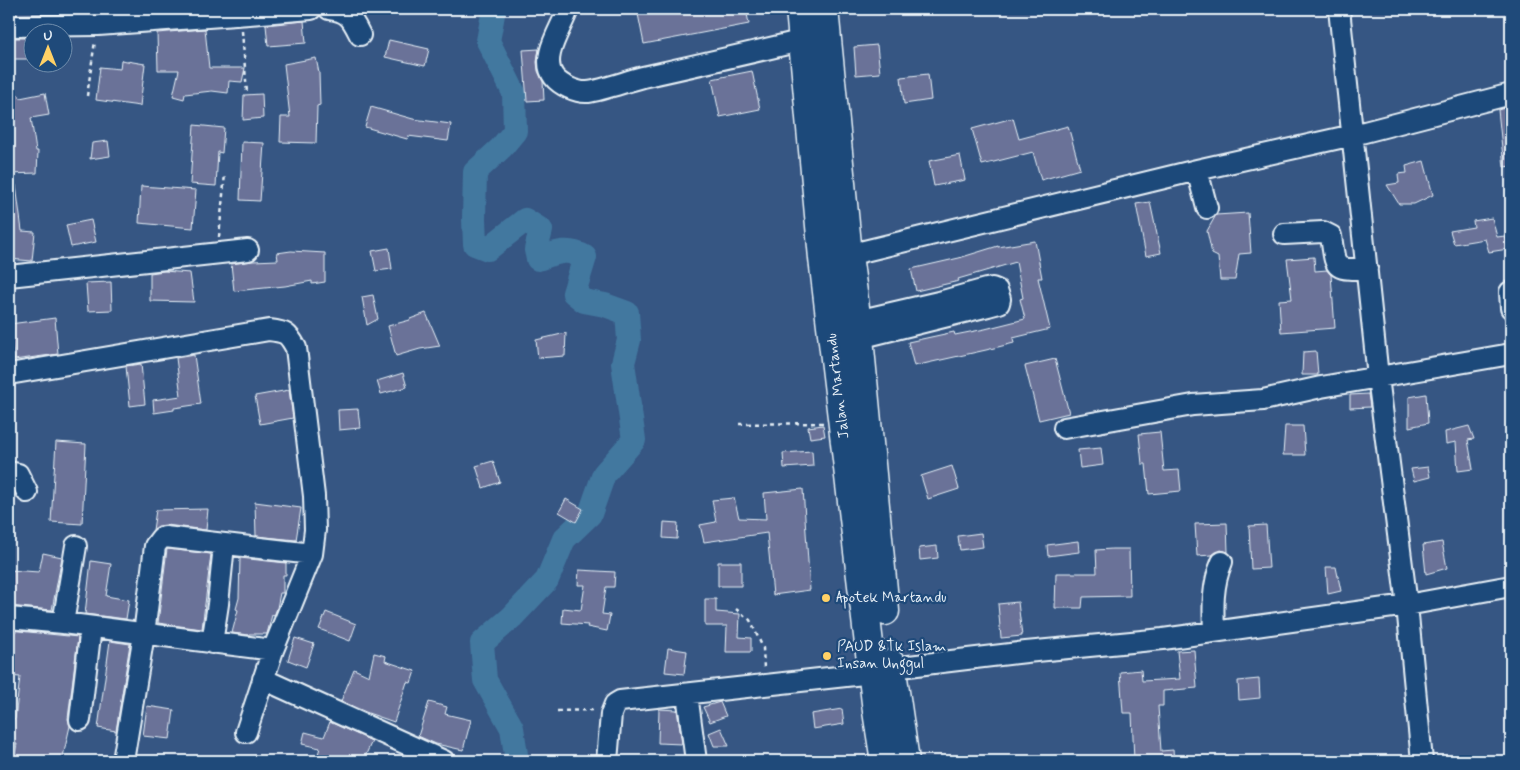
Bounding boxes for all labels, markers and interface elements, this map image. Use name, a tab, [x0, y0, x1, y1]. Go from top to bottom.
north arrow	[22, 22, 72, 72]
text: U	[43, 27, 53, 45]
street label: Jalan Martandu	[822, 332, 854, 440]
place label: Apotek Martandu	[836, 588, 947, 609]
marker: Apotek Martandu	[820, 592, 832, 604]
place label: PAUD &Tk Islam Insan Unggul	[837, 637, 946, 675]
marker: PAUD &Tk Islam Insan Unggul	[821, 650, 833, 662]

